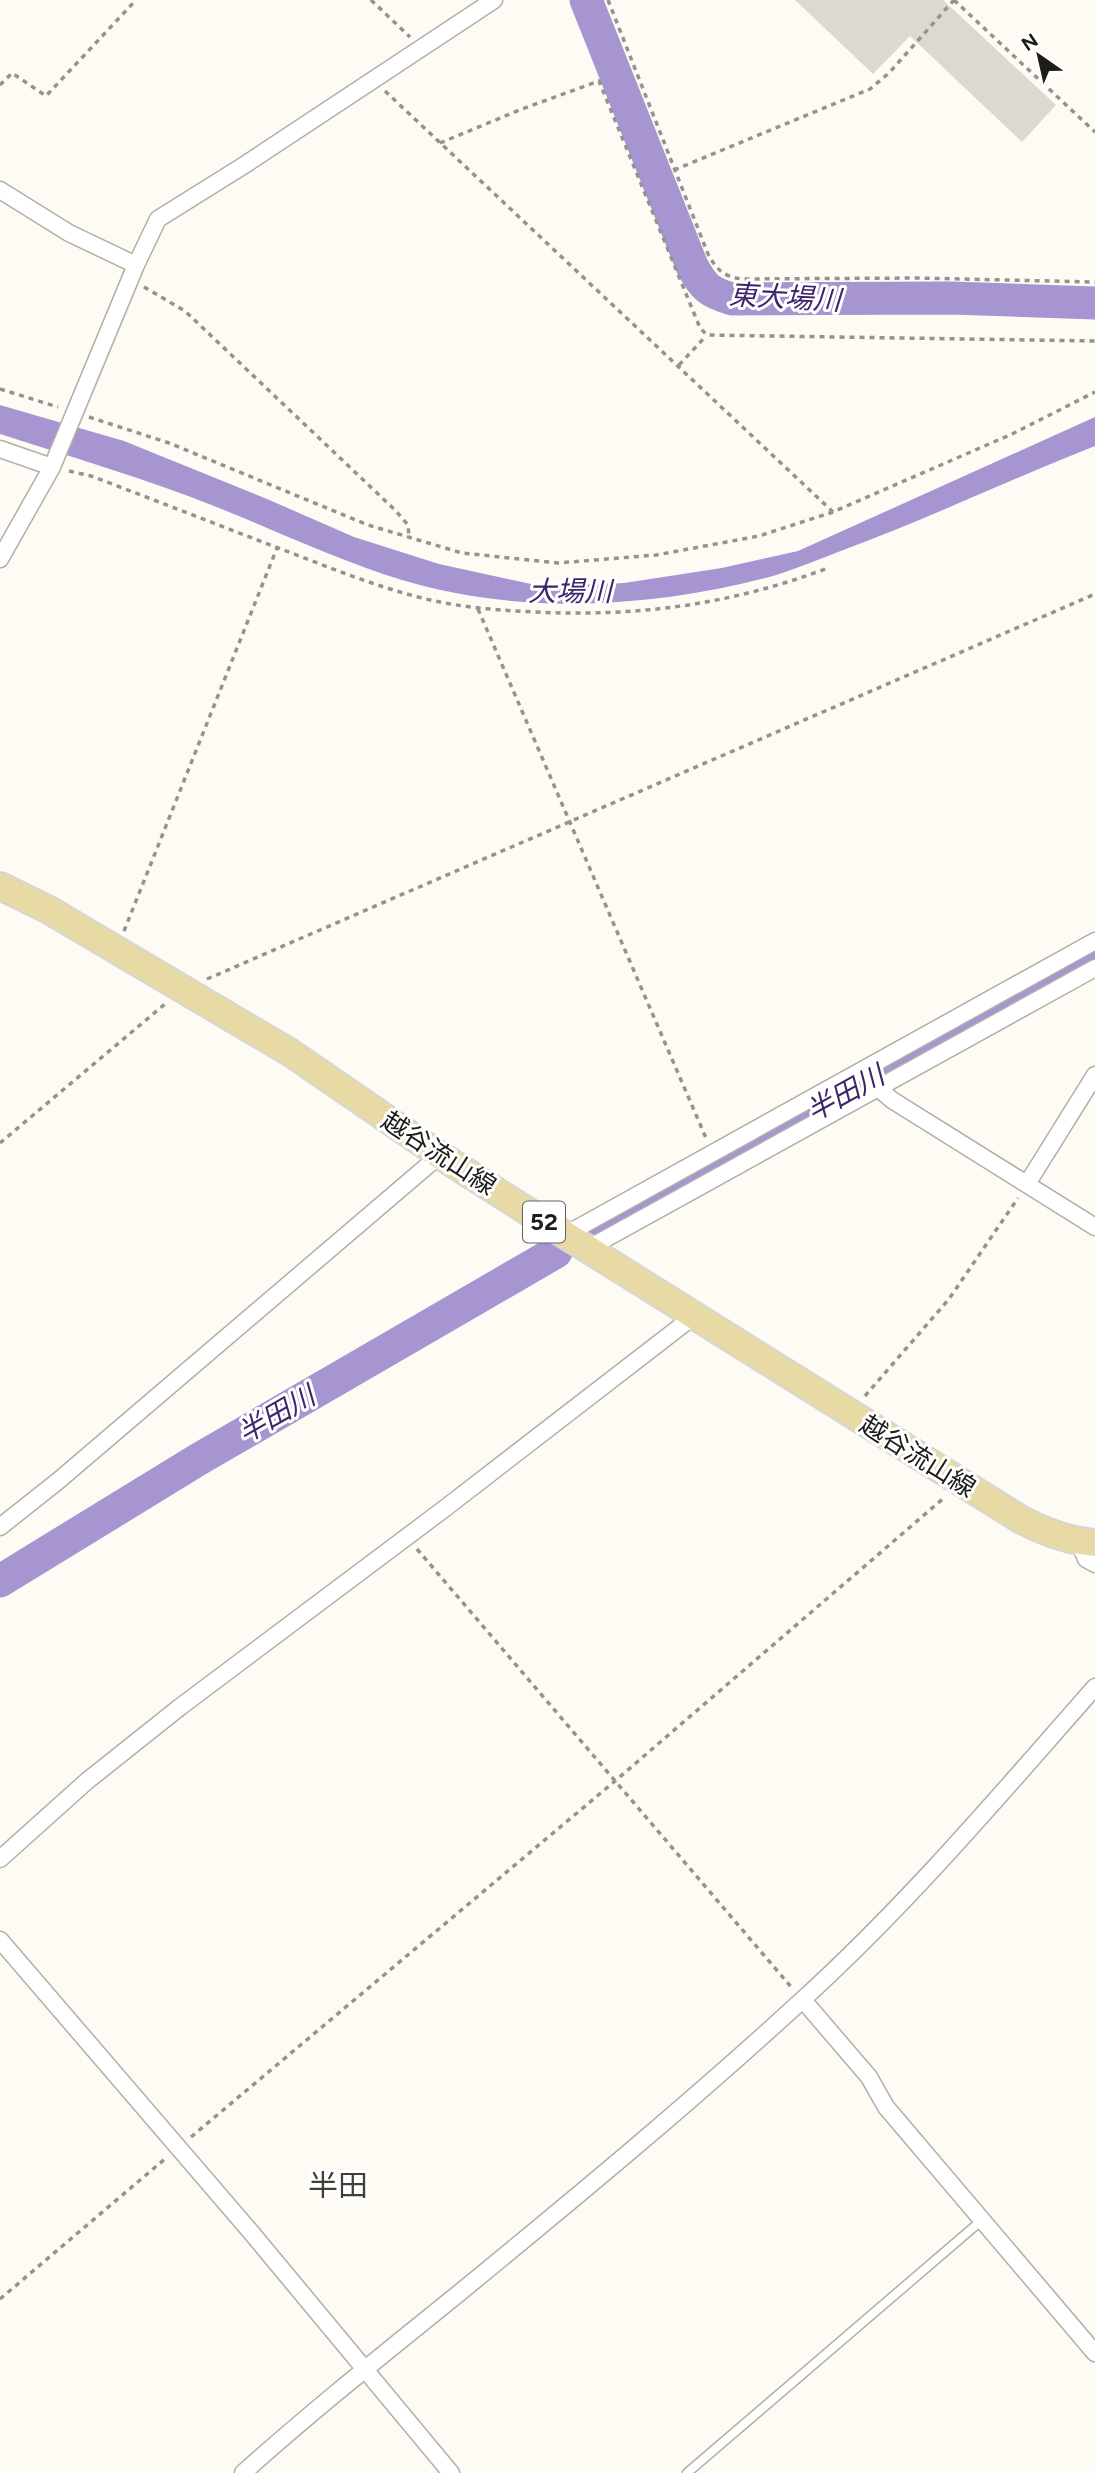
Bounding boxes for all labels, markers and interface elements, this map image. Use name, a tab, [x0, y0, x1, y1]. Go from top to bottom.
north arrow	[1004, 21, 1074, 91]
text: N	[1017, 29, 1042, 56]
water label: 東大場川	[728, 277, 845, 317]
water label: 大場川	[528, 574, 615, 608]
water label: 半田川	[800, 1056, 893, 1128]
street label: 越谷流山線	[376, 1104, 502, 1202]
road number: 52	[523, 1202, 565, 1242]
water label: 半田川	[231, 1377, 323, 1450]
street label: 越谷流山線	[854, 1408, 982, 1504]
district label: 半田	[308, 2167, 368, 2204]

